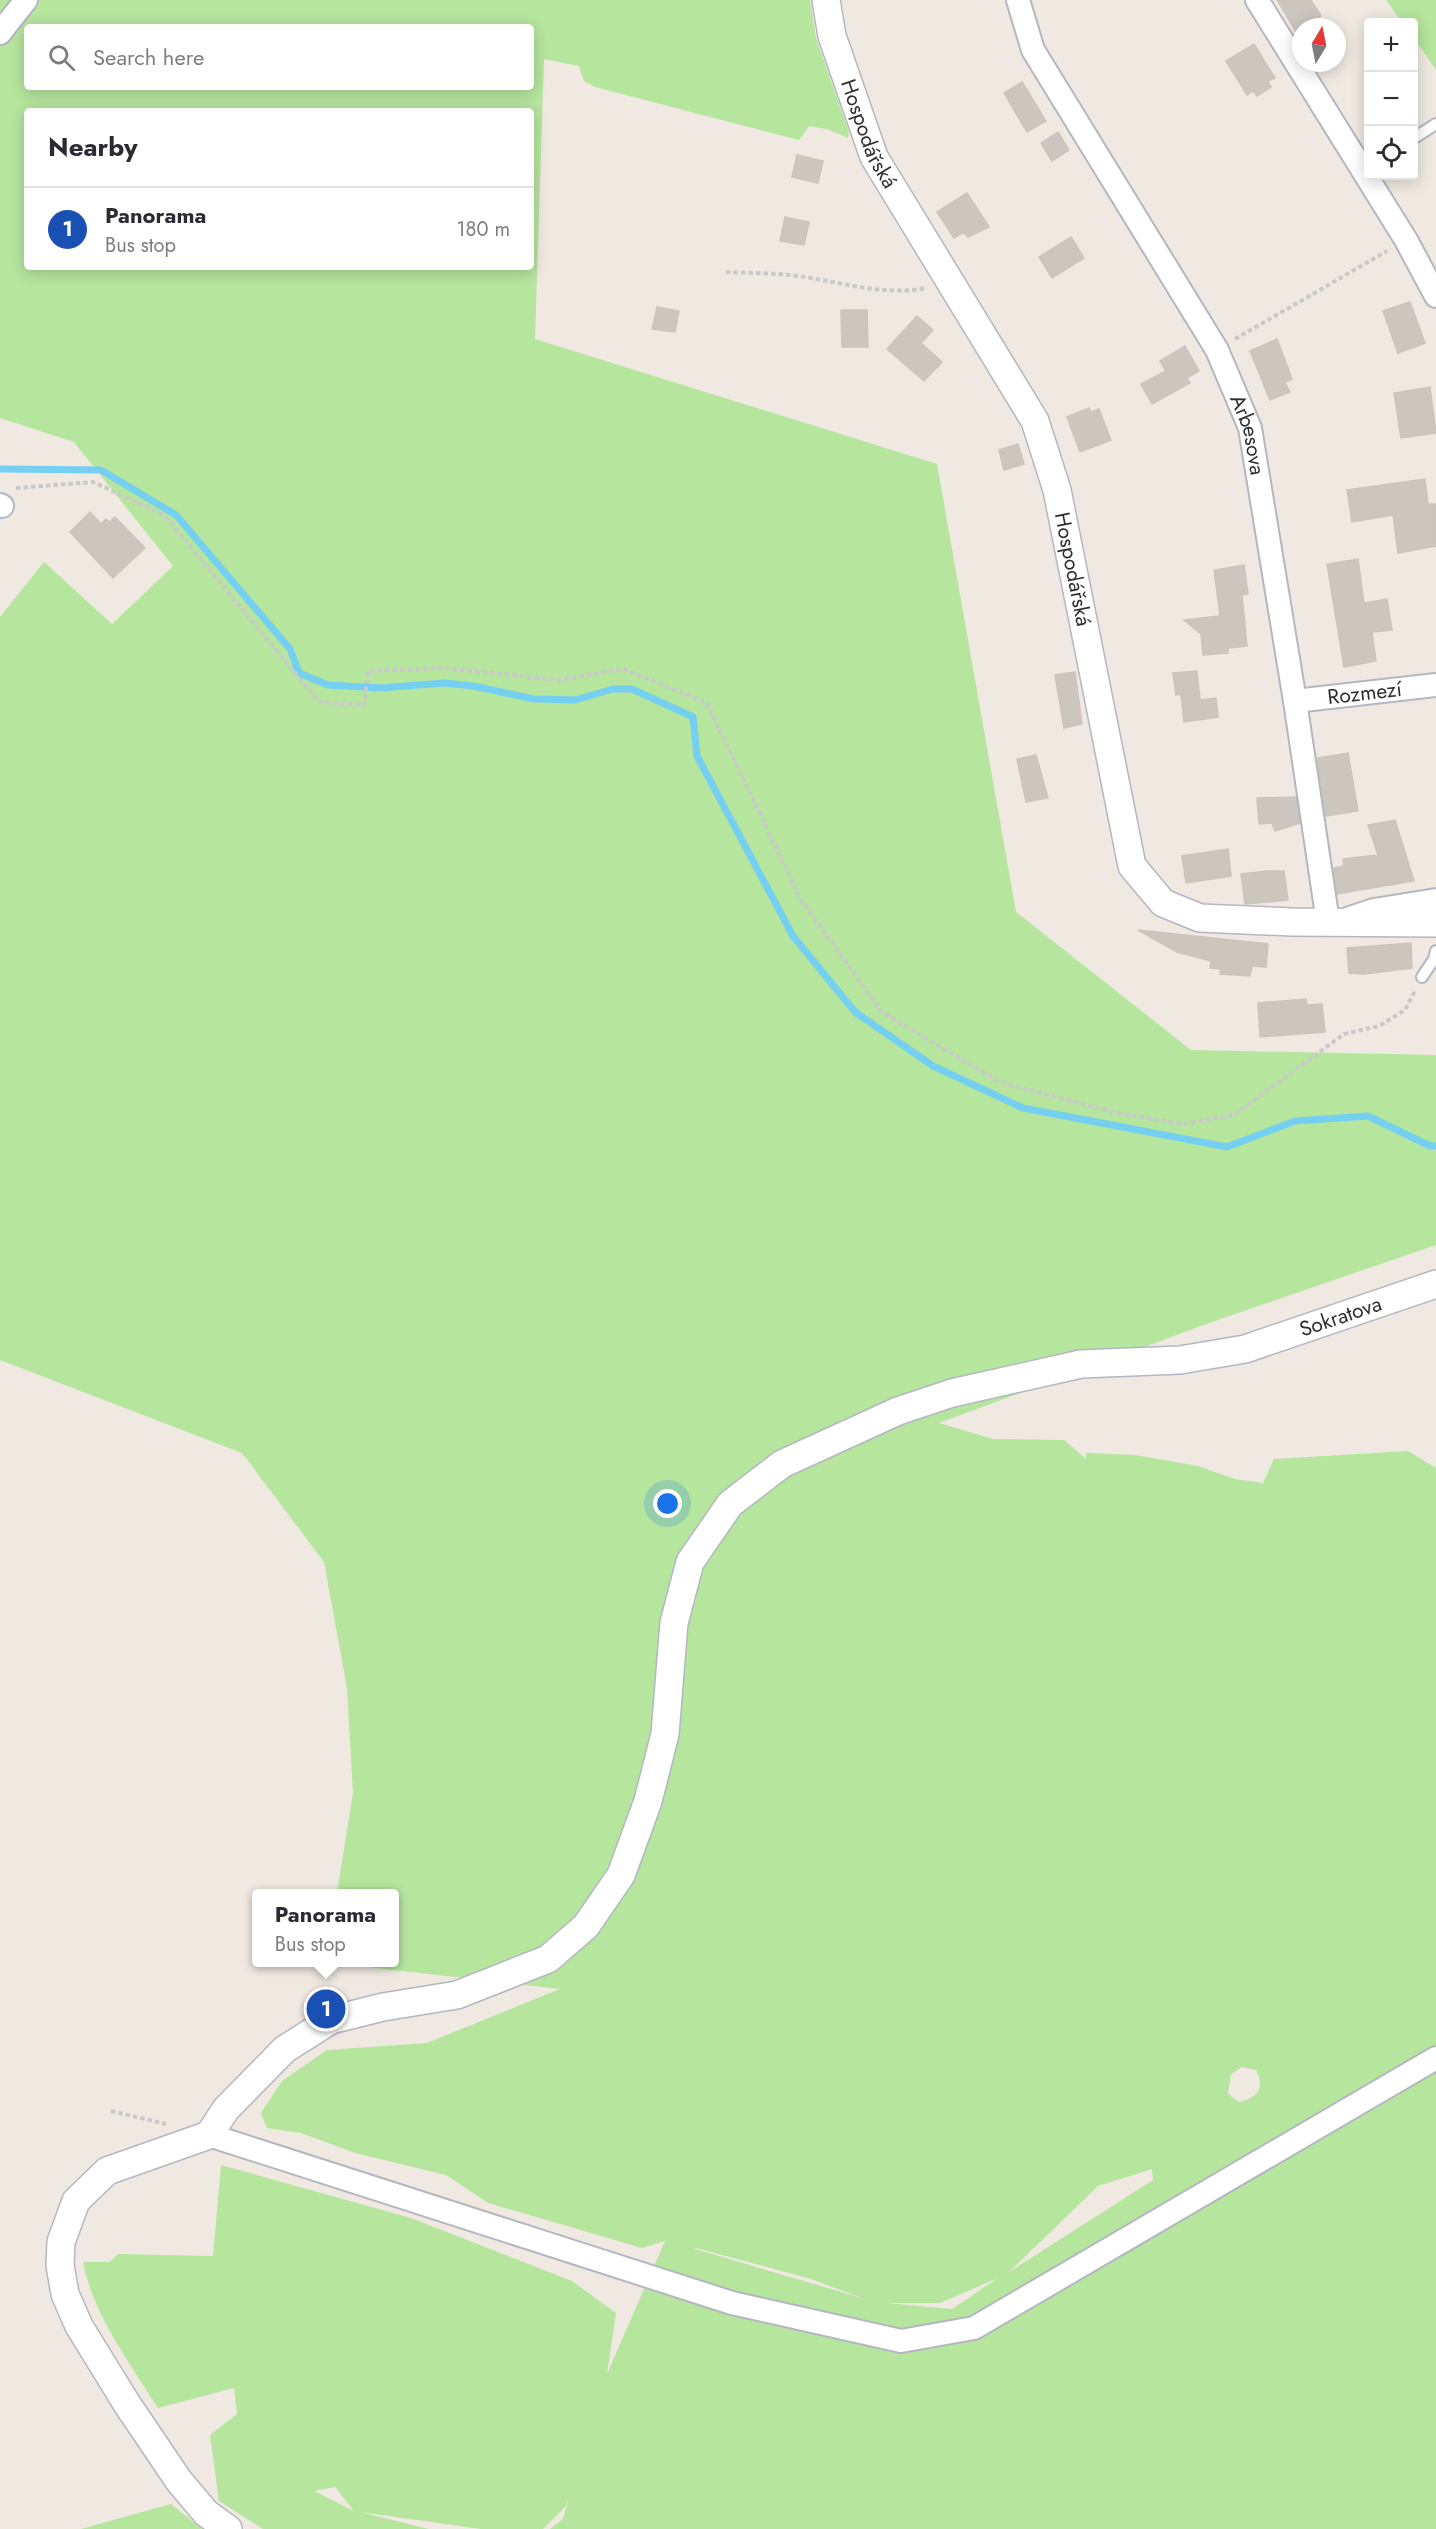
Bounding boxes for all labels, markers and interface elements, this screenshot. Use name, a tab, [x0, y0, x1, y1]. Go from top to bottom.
north arrow	[1292, 18, 1346, 72]
map controls	[1364, 18, 1418, 180]
button: +	[1364, 18, 1418, 72]
search box	[24, 24, 534, 90]
icon: search	[45, 41, 78, 74]
text: Search here	[93, 41, 204, 73]
button: −	[1364, 72, 1418, 126]
street label: Hospodářská	[833, 75, 905, 194]
button: locate	[1364, 126, 1418, 180]
text: Nearby	[48, 128, 137, 166]
text: Panorama	[105, 199, 206, 231]
text: 1	[62, 215, 73, 244]
text: 180 m	[456, 215, 510, 244]
text: Bus stop	[105, 231, 176, 260]
street label: Arbesova	[1222, 390, 1273, 477]
street label: Hospodářská	[1047, 510, 1099, 629]
street label: Rozmezí	[1326, 674, 1405, 712]
street label: Sokratova	[1295, 1289, 1386, 1344]
your location	[653, 1489, 682, 1518]
popup	[252, 1889, 399, 1967]
text: Panorama	[275, 1898, 376, 1930]
text: Bus stop	[275, 1930, 346, 1959]
pin: 1	[306, 1986, 346, 2032]

